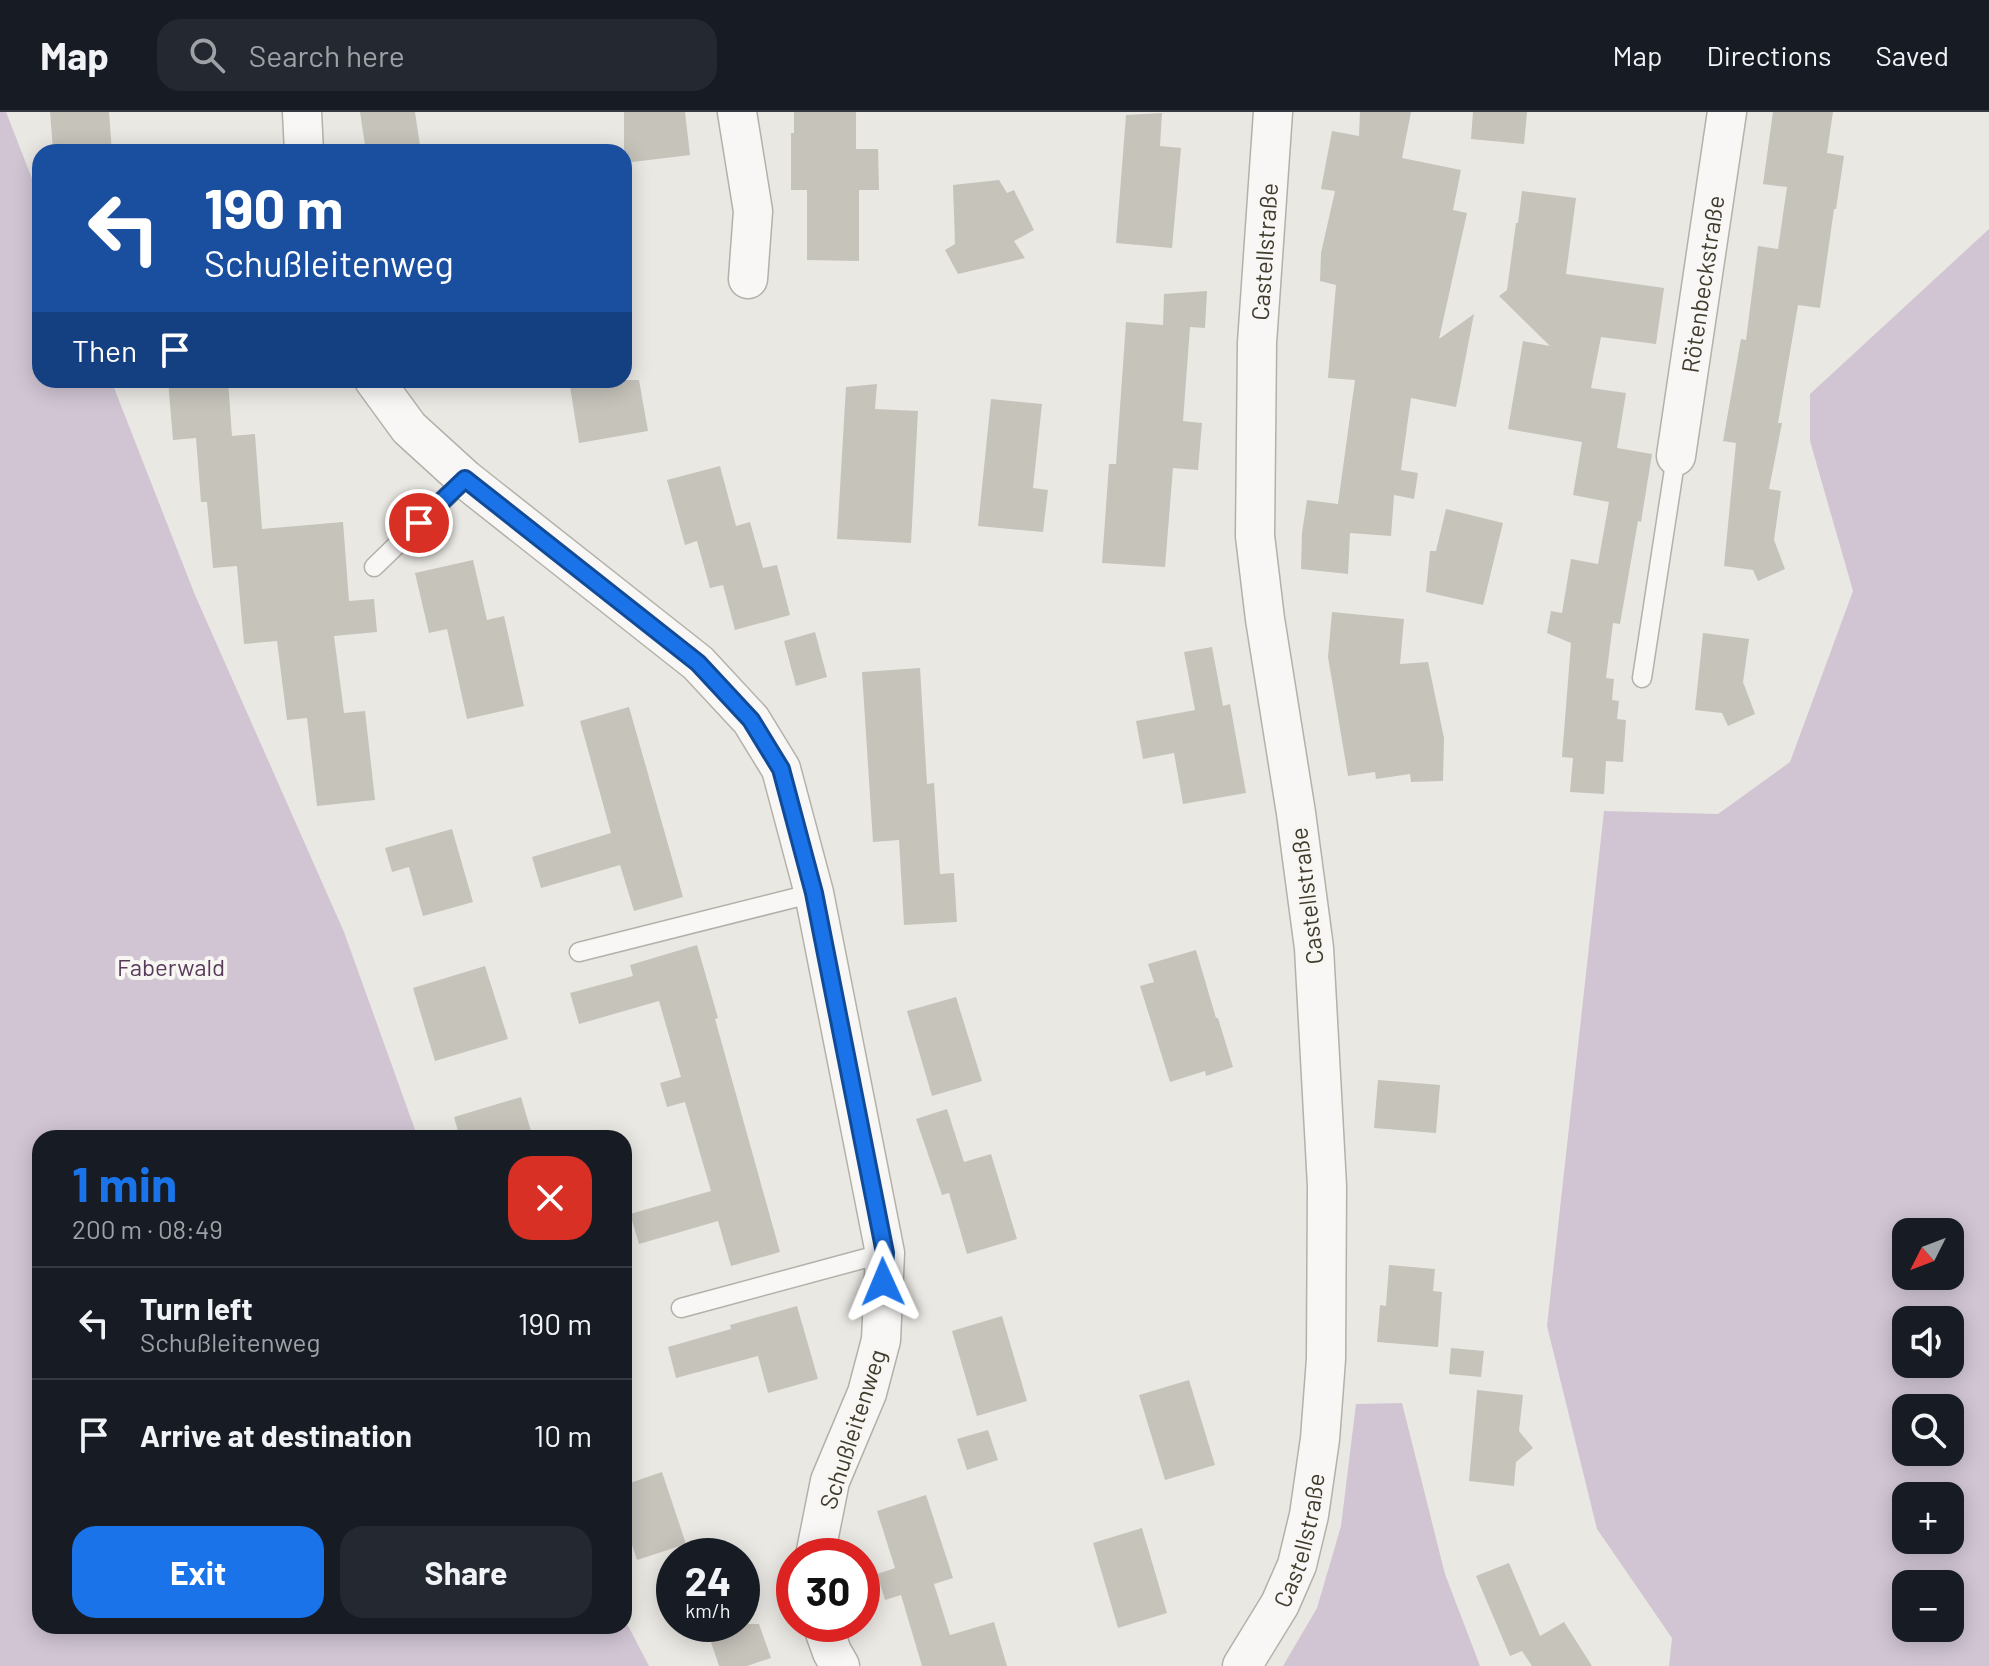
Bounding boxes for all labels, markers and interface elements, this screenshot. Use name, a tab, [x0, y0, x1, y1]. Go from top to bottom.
search box	[157, 19, 717, 91]
text: Map	[40, 32, 109, 78]
icon: search	[185, 33, 229, 77]
text: Search here	[249, 37, 405, 73]
text: Map	[1613, 38, 1662, 72]
text: Directions	[1706, 38, 1832, 72]
text: Saved	[1876, 38, 1949, 72]
text: 190 m	[204, 173, 343, 240]
icon: left	[72, 176, 176, 280]
street label: Castellstraße	[1244, 182, 1283, 321]
street label: Rötenbeckstraße	[1674, 193, 1729, 375]
text: Schußleitenweg	[204, 241, 454, 284]
icon: arrive	[153, 328, 197, 372]
text: Then	[72, 332, 137, 368]
pin	[385, 489, 453, 557]
icon: arrive	[397, 501, 441, 545]
street label: Castellstraße	[1283, 826, 1329, 966]
park label: Faberwald	[117, 952, 225, 981]
text: 1 min	[72, 1154, 177, 1212]
button: close	[508, 1156, 592, 1240]
text: 200 m · 08:49	[72, 1213, 223, 1244]
north arrow	[1892, 1218, 1964, 1290]
map controls	[1892, 1218, 1964, 1642]
position arrow	[841, 1240, 925, 1324]
text: Turn left	[140, 1290, 253, 1326]
icon: left	[72, 1301, 116, 1345]
text: 190 m	[518, 1305, 592, 1341]
button: sound	[1892, 1306, 1964, 1378]
text: Schußleitenweg	[140, 1326, 320, 1357]
street label: Schußleitenweg	[812, 1345, 892, 1513]
button: search	[1892, 1394, 1964, 1466]
icon: arrive	[72, 1413, 116, 1457]
text: Arrive at destination	[140, 1417, 412, 1453]
text: 10 m	[534, 1417, 592, 1453]
street label: Castellstraße	[1266, 1471, 1329, 1611]
button: +	[1892, 1482, 1964, 1554]
button: Exit	[72, 1526, 324, 1618]
button: Share	[340, 1526, 592, 1618]
speed limit sign: 30	[776, 1538, 880, 1642]
text: 24	[685, 1556, 731, 1604]
button: −	[1892, 1570, 1964, 1642]
text: km/h	[685, 1598, 731, 1622]

